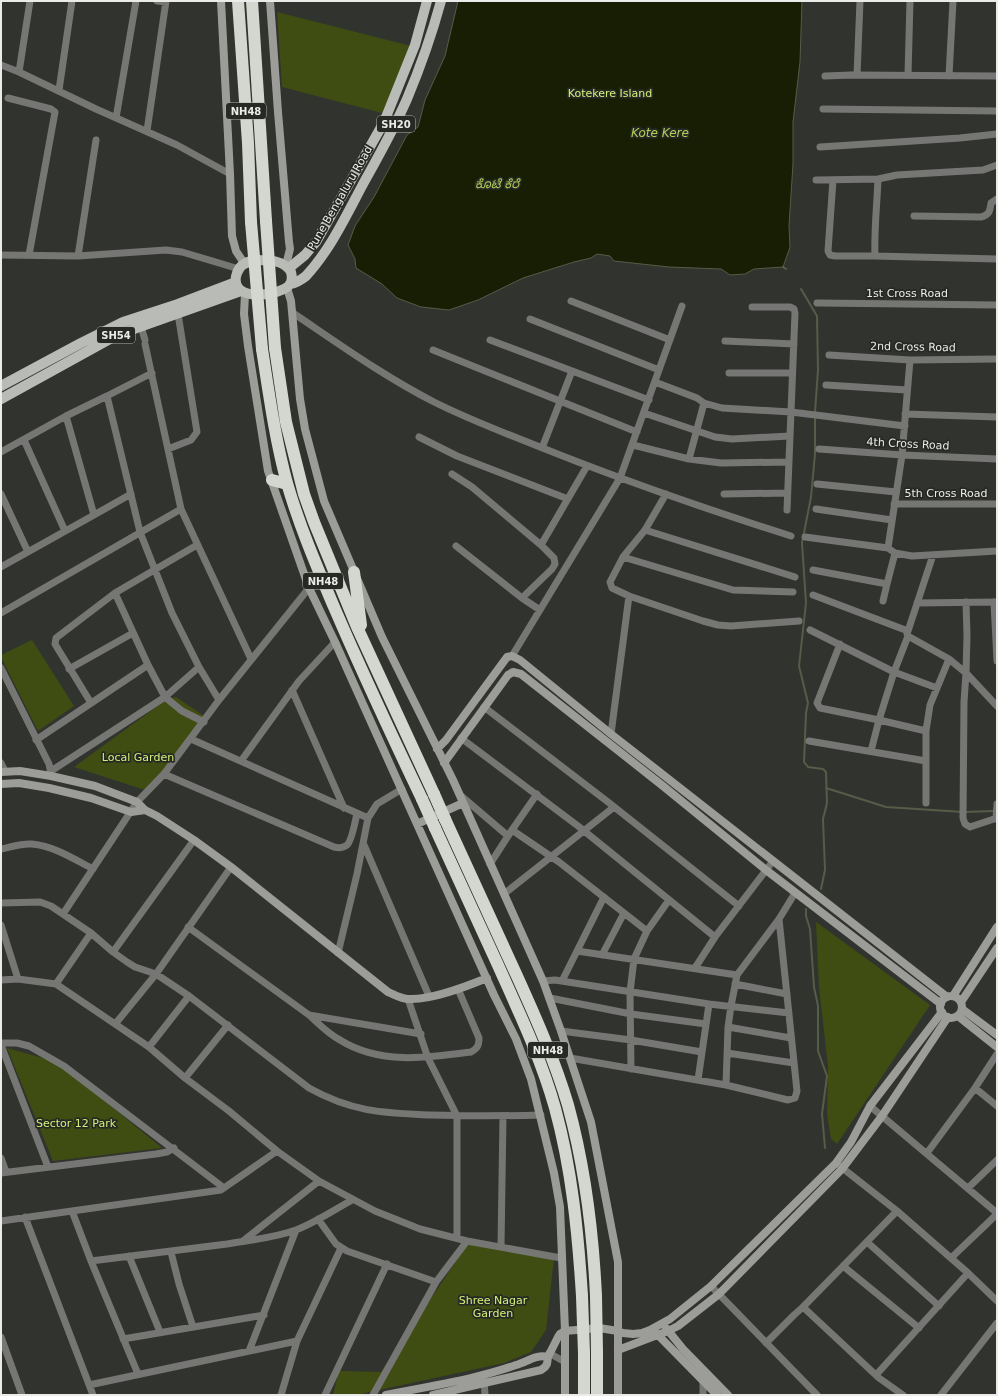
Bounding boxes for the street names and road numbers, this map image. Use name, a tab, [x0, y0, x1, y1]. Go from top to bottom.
road number: NH48	[226, 103, 266, 119]
road number: SH20	[377, 116, 415, 132]
street label: Pune Bengaluru Road	[305, 144, 375, 252]
street label: 1st Cross Road	[866, 287, 948, 300]
road number: SH54	[97, 327, 135, 343]
street label: 2nd Cross Road	[870, 340, 956, 354]
street label: 4th Cross Road	[866, 435, 950, 453]
street label: 5th Cross Road	[904, 487, 988, 500]
road number: NH48	[303, 573, 343, 589]
road number: NH48	[528, 1042, 568, 1058]

